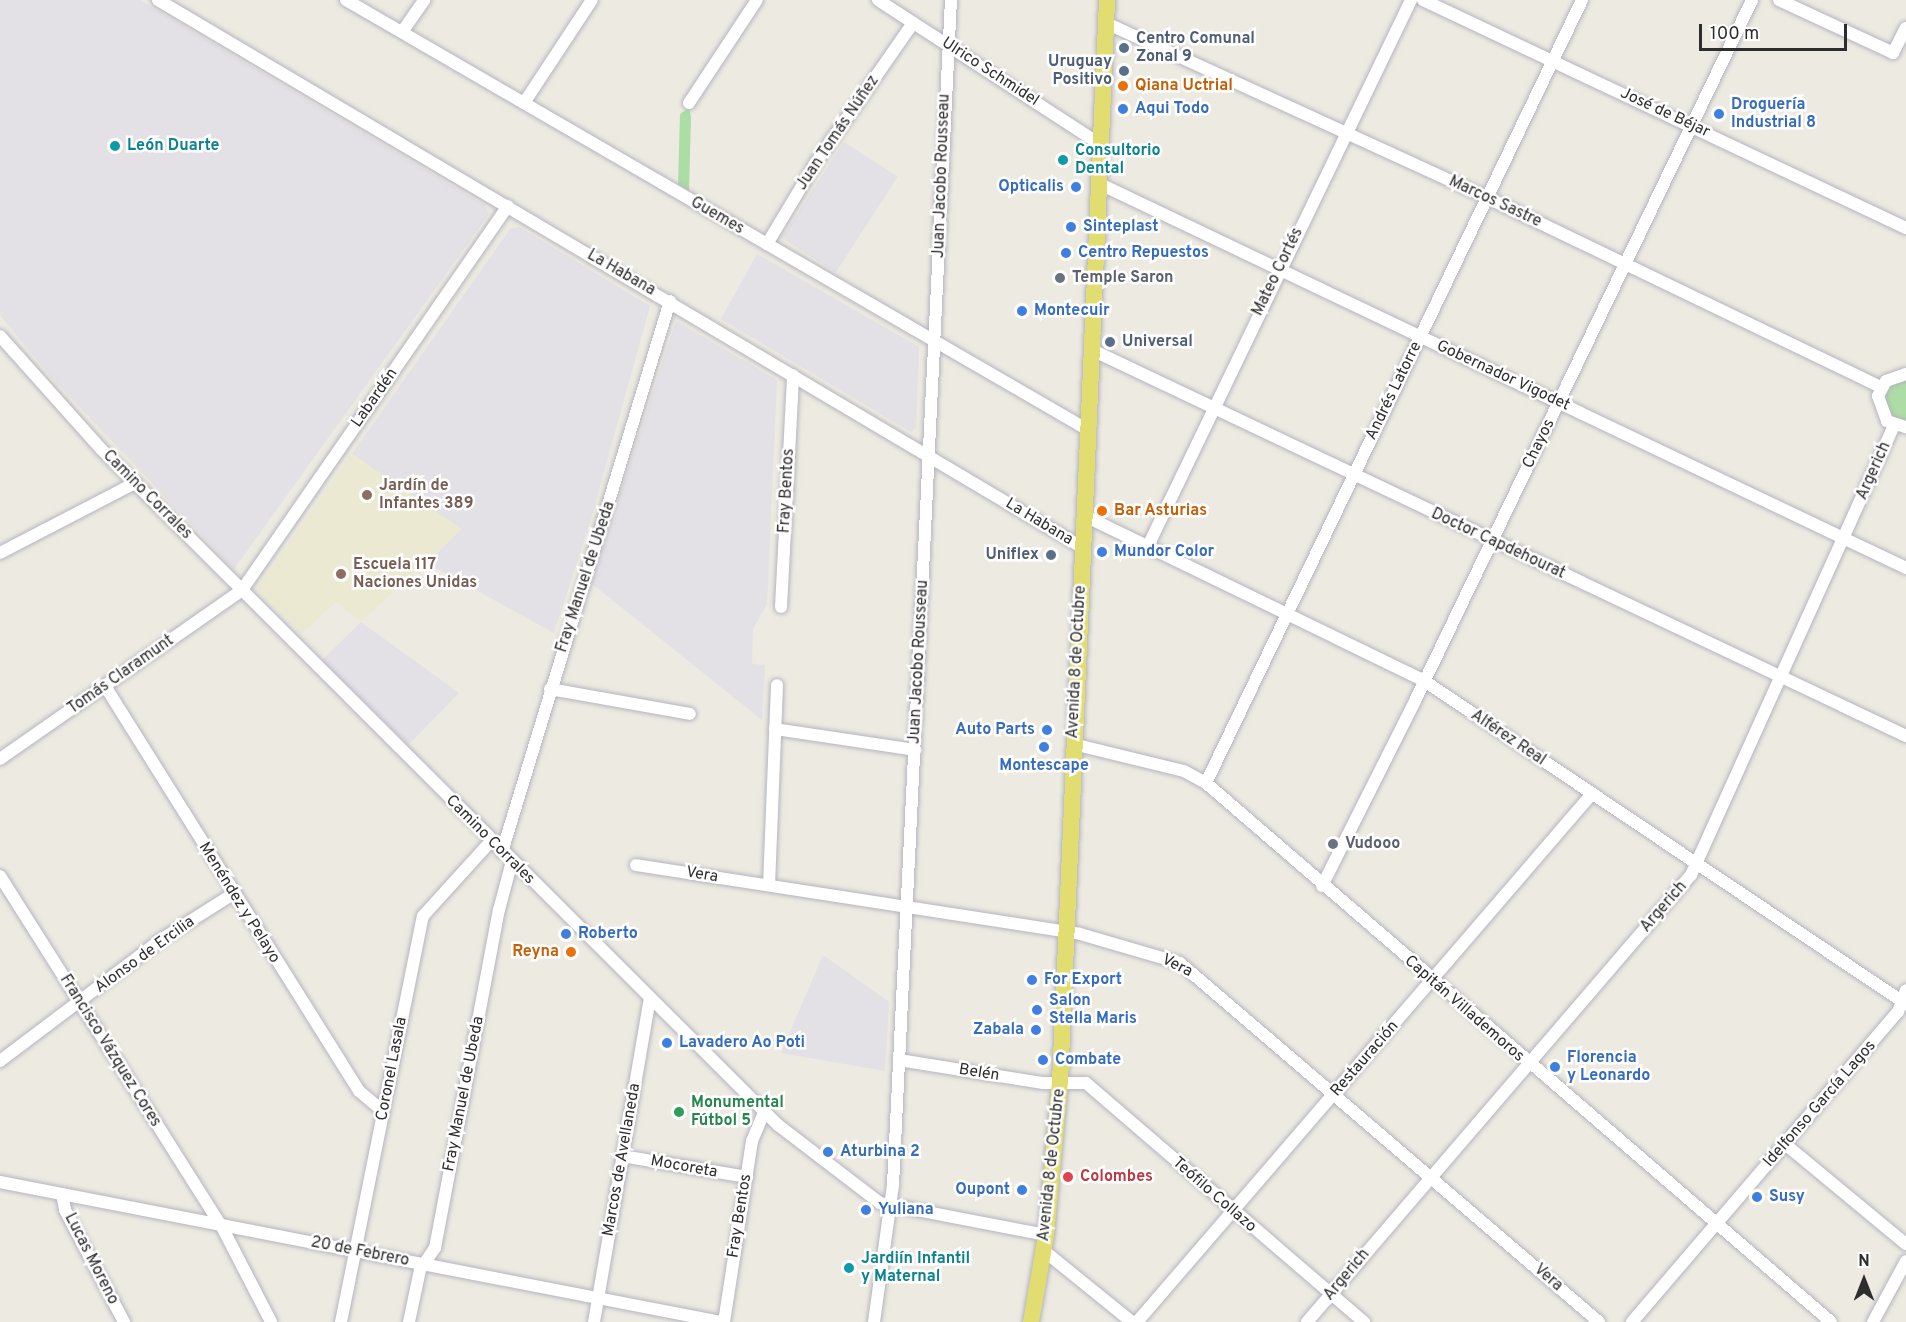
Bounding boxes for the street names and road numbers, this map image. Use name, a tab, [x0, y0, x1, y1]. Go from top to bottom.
street label: Ulrico Schmidel	[938, 33, 1042, 111]
street label: Juan Tomás Núñez	[792, 72, 884, 194]
street label: José de Béjar	[1617, 84, 1713, 142]
street label: Juan Jacobo Rousseau	[930, 93, 954, 259]
street label: Marcos Sastre	[1446, 172, 1544, 232]
street label: Guemes	[687, 193, 747, 239]
street label: Mateo Cortés	[1248, 225, 1308, 319]
street label: La Habana	[583, 246, 659, 300]
street label: Gobernador Vigodet	[1433, 336, 1573, 416]
street label: Andrés Latorre	[1362, 339, 1426, 443]
street label: Labardén	[348, 365, 402, 431]
street label: Chayos	[1519, 416, 1559, 472]
street label: Argerich	[1853, 439, 1895, 503]
street label: Camino Corrales	[98, 446, 196, 544]
street label: Fray Bentos	[775, 448, 799, 534]
street label: La Habana	[1002, 494, 1076, 550]
street label: Fray Manuel de Ubeda	[552, 499, 620, 655]
street label: Doctor Capdehourat	[1428, 504, 1568, 584]
street label: Juan Jacobo Rousseau	[905, 579, 933, 745]
street label: Avenida 8 de Octubre	[1063, 585, 1091, 739]
street label: Tomás Claramunt	[64, 631, 178, 719]
street label: Alférez Real	[1467, 706, 1549, 770]
street label: Camino Corrales	[441, 791, 539, 889]
street label: Menéndez y Pelayo	[194, 839, 284, 967]
street label: Vera	[685, 863, 719, 887]
street label: Argerich	[1637, 877, 1691, 937]
street label: Alonso de Ercilia	[91, 912, 199, 998]
street label: Vera	[1158, 950, 1196, 982]
street label: Capitán Villademoros	[1400, 951, 1528, 1067]
street label: Francisco Vázquez Cores	[55, 971, 165, 1131]
street label: Coronel Lasala	[373, 1015, 411, 1123]
street label: Fray Manuel de Ubeda	[440, 1015, 488, 1173]
street label: Restauración	[1327, 1017, 1403, 1101]
street label: Idelfonso García Lagos	[1760, 1037, 1880, 1171]
street label: Belén	[957, 1060, 1001, 1086]
street label: Marcos de Avellaneda	[599, 1082, 645, 1238]
street label: Avenida 8 de Octubre	[1034, 1088, 1070, 1242]
street label: Mocoreta	[649, 1152, 719, 1182]
street label: Teófilo Collazo	[1168, 1153, 1260, 1237]
street label: Fray Bentos	[724, 1173, 756, 1259]
street label: Lucas Moreno	[60, 1210, 122, 1308]
street label: 20 de Febrero	[309, 1233, 411, 1271]
street label: Argerich	[1320, 1245, 1374, 1305]
street label: Vera	[1530, 1260, 1566, 1296]

